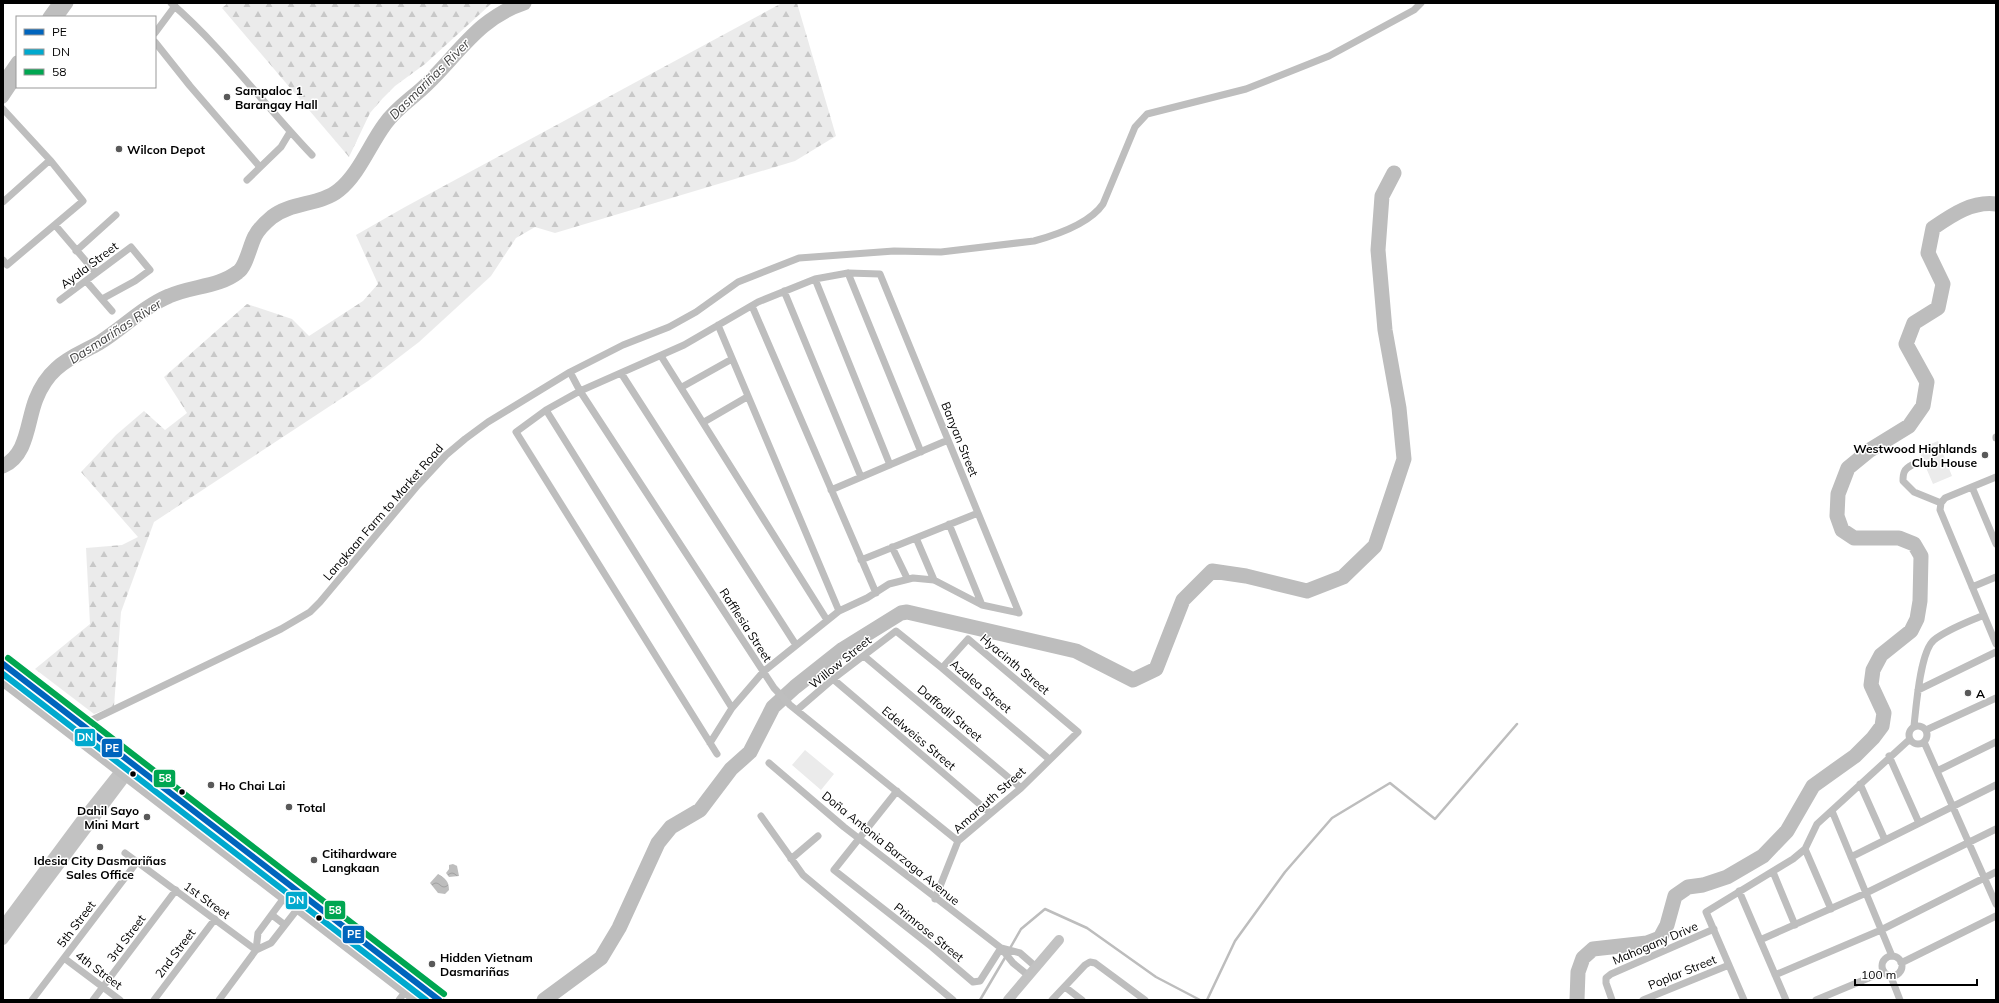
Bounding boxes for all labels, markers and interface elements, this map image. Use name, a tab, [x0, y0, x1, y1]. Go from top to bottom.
legend	[16, 16, 156, 88]
text: PE	[52, 24, 67, 39]
water label: Dasmariñas River	[386, 35, 473, 122]
text: DN	[52, 44, 70, 59]
text: 58	[52, 64, 66, 79]
place label: Sampaloc 1 Barangay Hall	[235, 83, 318, 112]
marker: Sampaloc 1 Barangay Hall	[222, 92, 232, 102]
place label: Wilcon Depot	[127, 142, 205, 157]
marker: Wilcon Depot	[114, 144, 124, 154]
street label: Ayala Street	[57, 238, 121, 292]
water label: Dasmariñas River	[66, 294, 165, 367]
street label: Banyan Street	[938, 400, 982, 478]
street label: Langkaan Farm to Market Road	[320, 441, 446, 583]
place label: Westwood Highlands Club House	[1853, 441, 1977, 470]
marker: Westwood Highlands Club House	[1980, 450, 1990, 460]
street label: Rafflesia Street	[717, 585, 775, 665]
street label: Hyacinth Street	[977, 631, 1053, 697]
street label: Willow Street	[806, 632, 874, 692]
street label: Azalea Street	[947, 656, 1015, 716]
street label: Daffodil Street	[915, 682, 985, 744]
place label: A	[1976, 686, 1985, 701]
marker: A	[1963, 688, 1973, 698]
street label: Edelweiss Street	[879, 703, 959, 773]
line badge: DN	[74, 728, 96, 747]
text: DN	[77, 730, 93, 744]
line badge: PE	[101, 738, 123, 758]
text: PE	[105, 741, 119, 755]
street label: Amarouth Street	[950, 764, 1028, 836]
unlabelled marker	[128, 769, 138, 779]
line badge: 58	[153, 769, 176, 788]
text: 58	[158, 771, 172, 785]
place label: Ho Chai Lai	[219, 778, 285, 793]
marker: Ho Chai Lai	[206, 780, 216, 790]
unlabelled marker	[177, 787, 187, 797]
street label: Doña Antonia Barzaga Avenue	[819, 788, 963, 908]
place label: Total	[297, 800, 326, 815]
marker: Total	[284, 802, 294, 812]
place label: Dahil Sayo Mini Mart	[77, 803, 139, 832]
marker: Dahil Sayo Mini Mart	[142, 812, 152, 822]
marker: Idesia City Dasmariñas Sales Office	[95, 842, 105, 852]
place label: Citihardware Langkaan	[322, 846, 397, 875]
place label: Idesia City Dasmariñas Sales Office	[34, 853, 166, 882]
marker: Citihardware Langkaan	[309, 855, 319, 865]
street label: 1st Street	[181, 878, 233, 922]
line badge: DN	[285, 891, 308, 910]
text: DN	[288, 893, 304, 907]
street label: 5th Street	[54, 898, 98, 950]
street label: Primrose Street	[891, 899, 967, 965]
line badge: 58	[324, 900, 346, 920]
text: 58	[328, 903, 342, 917]
street label: 3rd Street	[103, 912, 149, 964]
unlabelled marker	[314, 913, 324, 923]
street label: Mahogany Drive	[1610, 918, 1700, 968]
street label: 2nd Street	[152, 925, 198, 981]
line badge: PE	[342, 925, 365, 944]
text: PE	[347, 927, 361, 941]
street label: 4th Street	[73, 948, 125, 992]
place label: Hidden Vietnam Dasmariñas	[440, 950, 533, 979]
street label: Poplar Street	[1646, 951, 1718, 993]
marker: Hidden Vietnam Dasmariñas	[427, 959, 437, 969]
scale bar	[1855, 961, 1977, 987]
text: 100 m	[1861, 967, 1896, 982]

